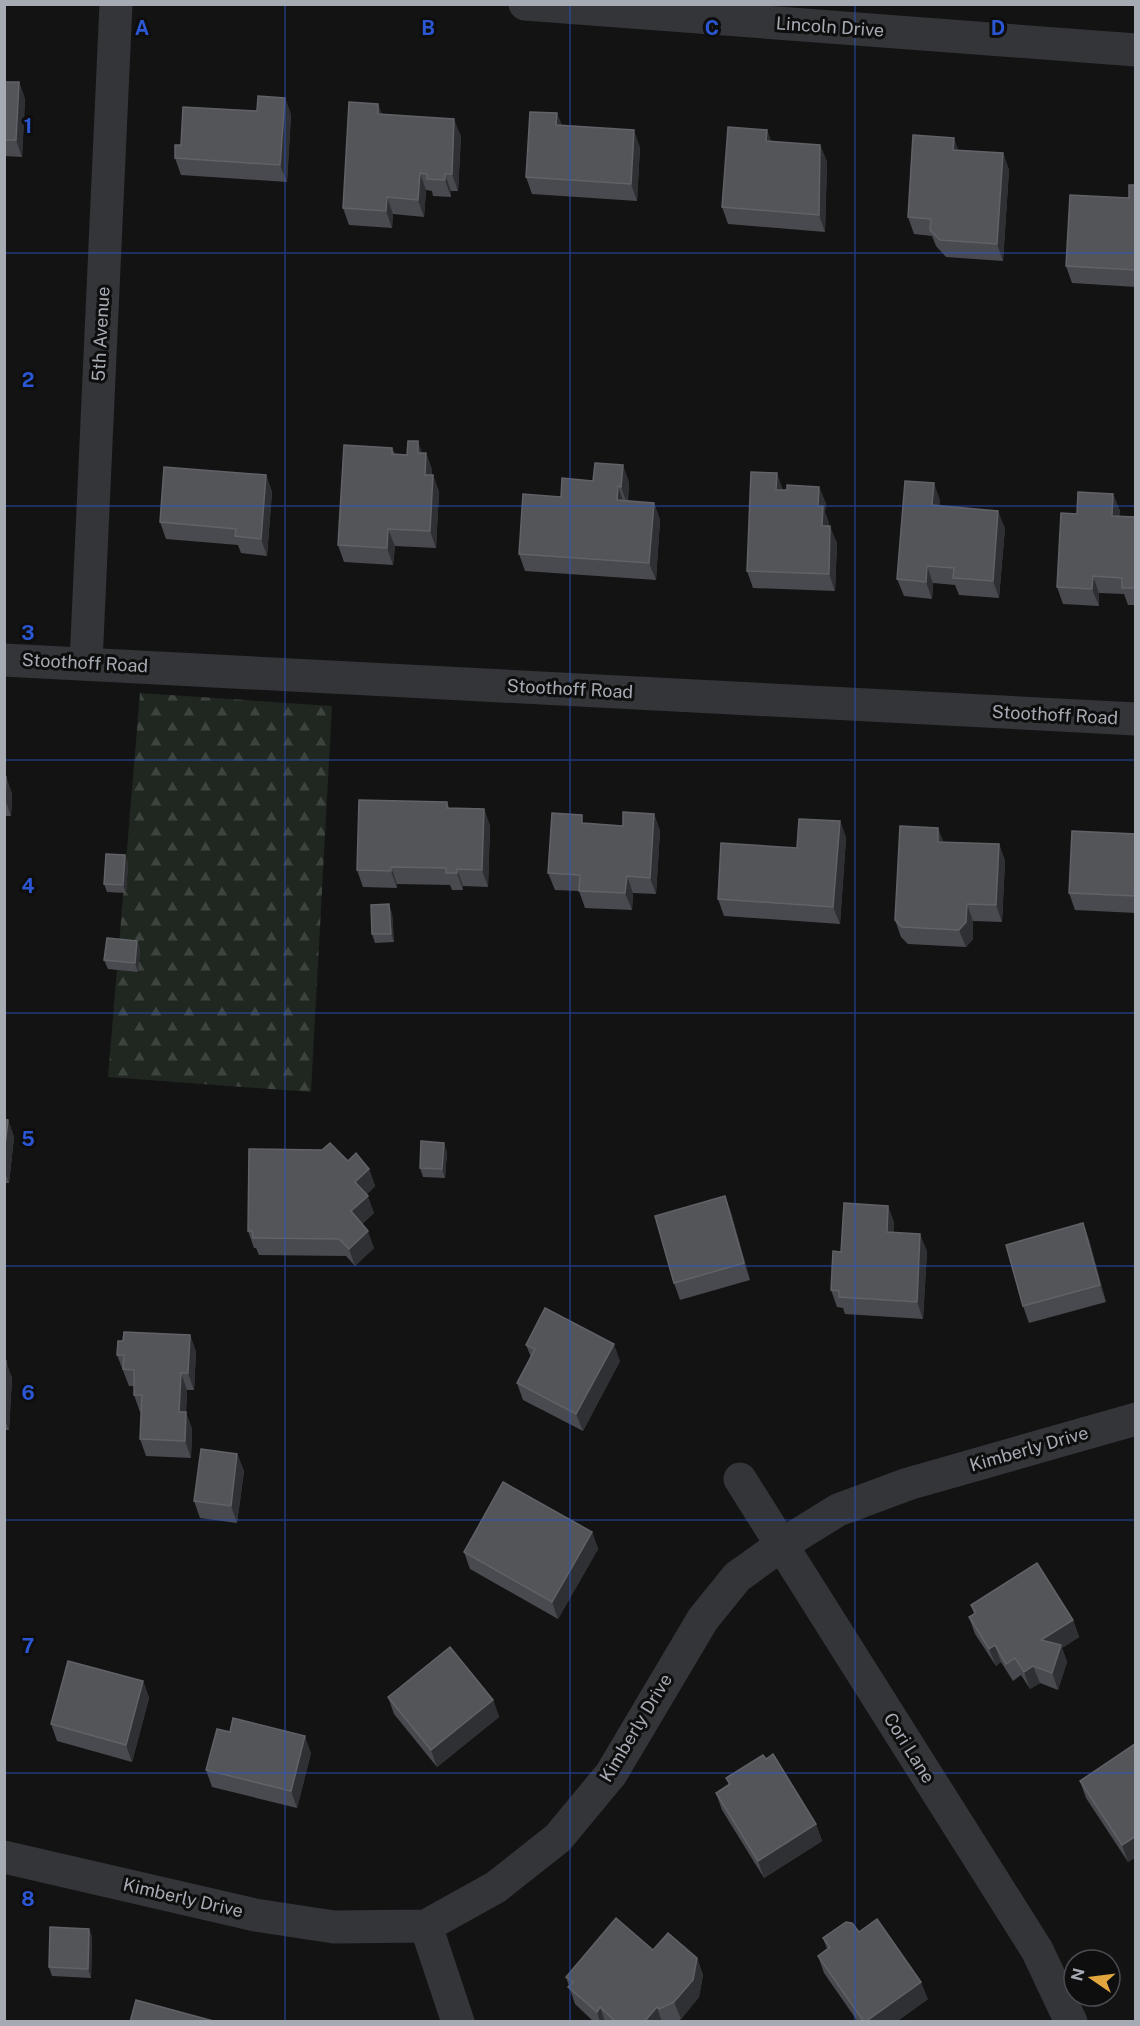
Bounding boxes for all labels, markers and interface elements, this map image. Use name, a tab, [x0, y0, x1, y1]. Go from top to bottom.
street label: Lincoln Drive	[775, 12, 885, 41]
text: A	[135, 16, 149, 40]
text: B	[421, 16, 435, 40]
text: C	[705, 16, 719, 40]
text: D	[991, 16, 1005, 40]
text: 1	[24, 114, 32, 138]
street label: 5th Avenue	[88, 286, 113, 382]
text: 2	[22, 368, 34, 392]
text: 3	[21, 621, 35, 645]
street label: Stoothoff Road	[21, 649, 149, 676]
street label: Stoothoff Road	[506, 675, 634, 702]
street label: Stoothoff Road	[991, 701, 1119, 728]
text: 4	[21, 874, 35, 898]
text: 5	[21, 1127, 35, 1151]
text: 6	[21, 1381, 35, 1405]
street label: Kimberly Drive	[967, 1422, 1091, 1475]
text: 7	[22, 1634, 34, 1658]
street label: Kimberly Drive	[595, 1670, 676, 1786]
street label: Cori Lane	[880, 1709, 939, 1787]
street label: Kimberly Drive	[121, 1874, 245, 1922]
text: 8	[21, 1887, 35, 1911]
north arrow	[1062, 1948, 1122, 2008]
text: N	[1067, 1966, 1089, 1983]

